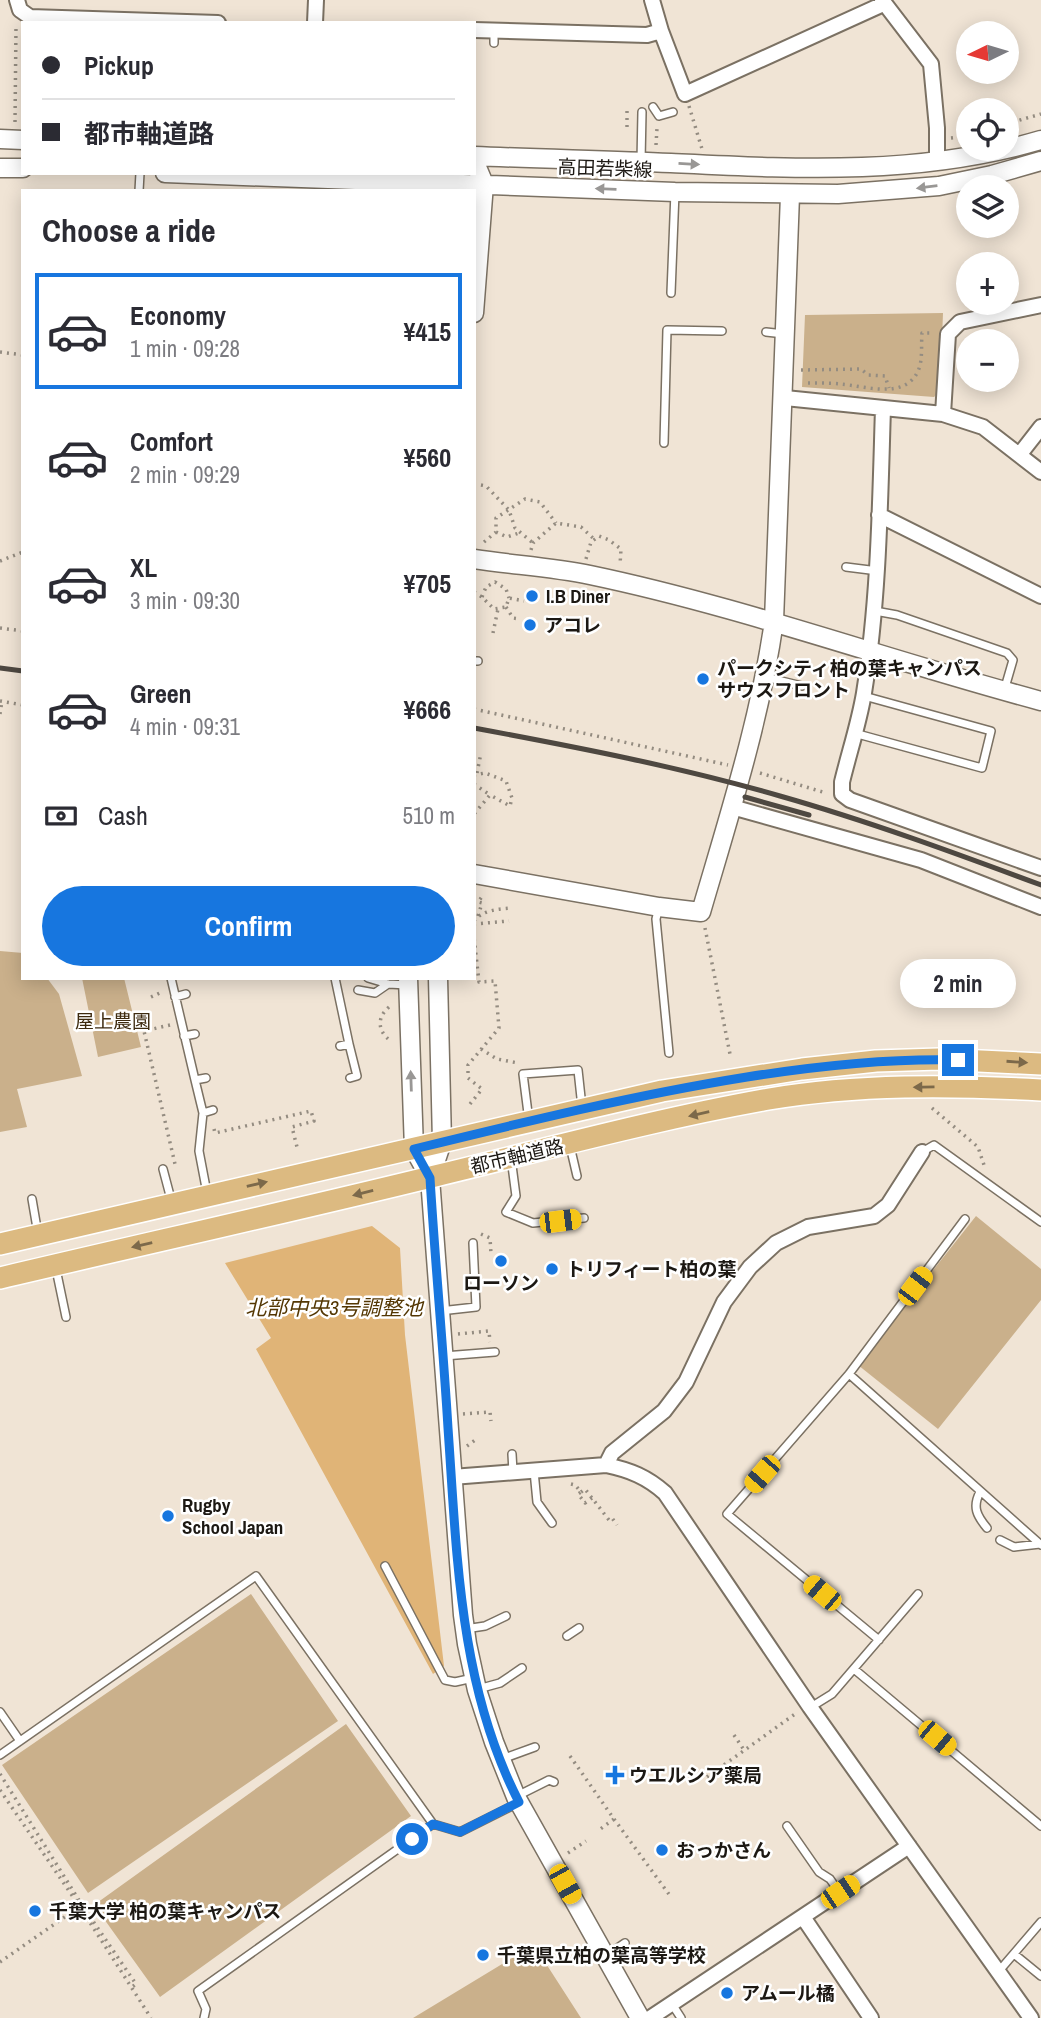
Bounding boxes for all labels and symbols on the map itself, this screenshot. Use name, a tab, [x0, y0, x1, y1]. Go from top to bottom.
north arrow	[956, 21, 1018, 84]
street label: 高田若柴線	[557, 153, 653, 183]
one-way arrow	[679, 159, 701, 170]
one-way arrow	[916, 182, 938, 193]
one-way arrow	[595, 183, 617, 194]
place label: I.B Diner	[546, 583, 610, 609]
marker: I.B Diner	[524, 588, 540, 604]
place label: アコレ	[544, 612, 601, 638]
marker: アコレ	[522, 617, 538, 633]
place label: パークシティ柏の葉キャンパス サウスフロント	[717, 655, 982, 703]
marker: パークシティ柏の葉キャンパス サウスフロント	[695, 671, 711, 687]
callout: 2 min	[900, 958, 1016, 1007]
park label: 屋上農園	[75, 1008, 151, 1034]
route end	[942, 1044, 974, 1076]
one-way arrow	[1006, 1057, 1028, 1068]
one-way arrow	[405, 1070, 417, 1092]
one-way arrow	[913, 1081, 935, 1093]
one-way arrow	[687, 1109, 709, 1120]
street label: 都市軸道路	[468, 1133, 566, 1179]
one-way arrow	[246, 1178, 268, 1189]
one-way arrow	[352, 1188, 374, 1199]
car	[538, 1208, 583, 1234]
one-way arrow	[131, 1240, 153, 1251]
marker: ローソン	[493, 1253, 509, 1269]
place label: トリフィート柏の葉	[566, 1256, 737, 1282]
marker: トリフィート柏の葉	[544, 1261, 560, 1277]
car	[894, 1263, 937, 1309]
place label: ローソン	[463, 1270, 539, 1296]
water label: 北部中央3号調整池	[245, 1293, 425, 1322]
car	[741, 1451, 784, 1497]
place label: Rugby School Japan	[182, 1492, 283, 1540]
marker: Rugby School Japan	[160, 1508, 176, 1524]
car	[800, 1571, 845, 1615]
car	[915, 1716, 960, 1760]
place label: ウエルシア薬局	[629, 1762, 762, 1788]
marker: ウエルシア薬局	[607, 1767, 623, 1783]
route start	[396, 1823, 428, 1855]
place label: おっかさん	[676, 1837, 771, 1863]
marker: おっかさん	[654, 1842, 670, 1858]
car	[546, 1861, 585, 1907]
car	[817, 1872, 864, 1912]
place label: 千葉大学 柏の葉キャンパス	[49, 1898, 281, 1924]
marker: 千葉大学 柏の葉キャンパス	[27, 1903, 43, 1919]
place label: 千葉県立柏の葉高等学校	[497, 1942, 706, 1968]
marker: 千葉県立柏の葉高等学校	[475, 1947, 491, 1963]
place label: アムール橘	[741, 1980, 835, 2006]
marker: アムール橘	[719, 1985, 735, 2001]

